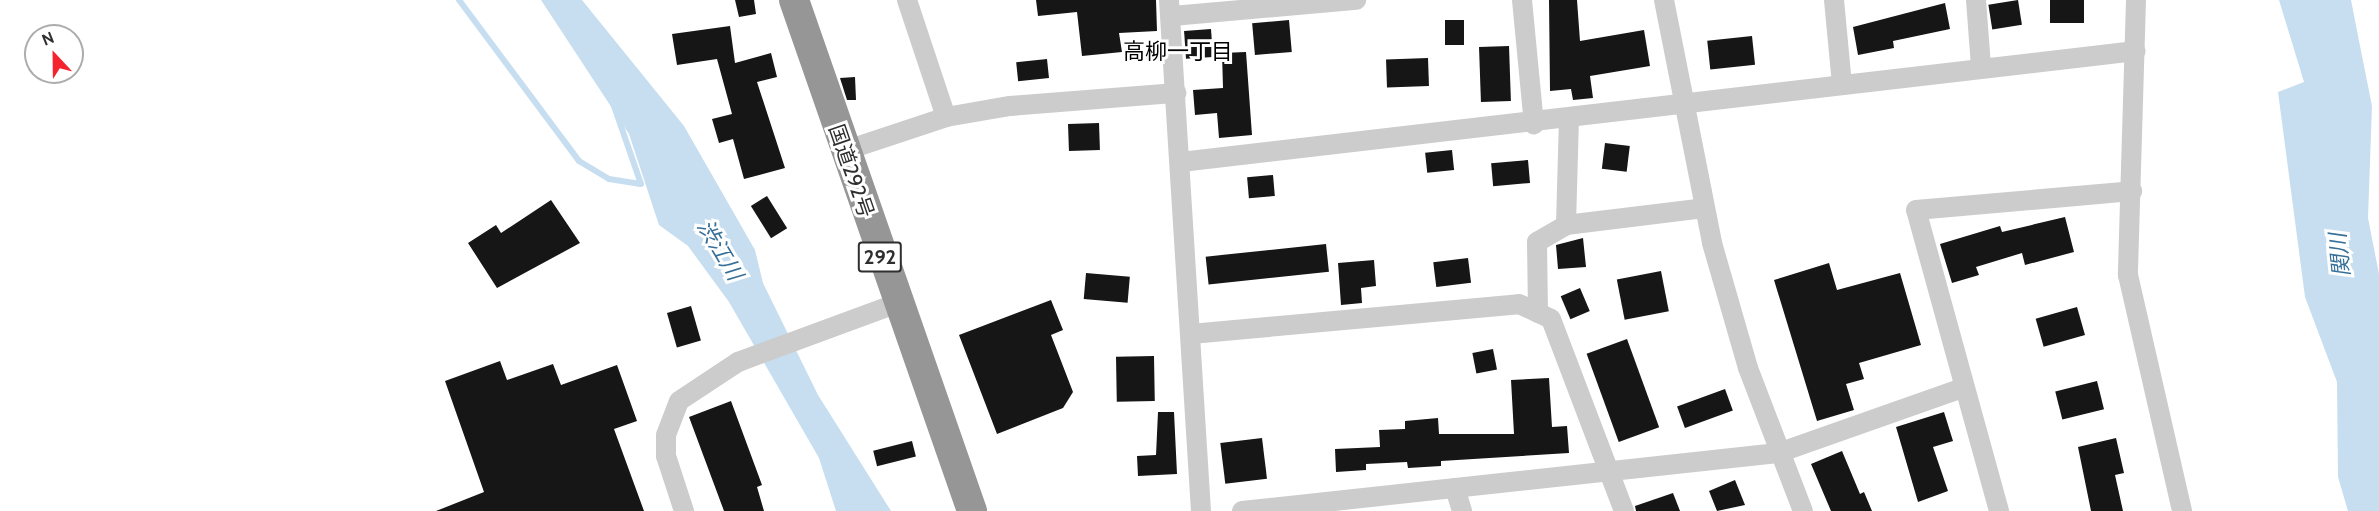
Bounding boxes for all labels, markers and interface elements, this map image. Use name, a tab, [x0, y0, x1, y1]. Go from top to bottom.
north arrow	[24, 24, 84, 84]
text: N	[39, 28, 57, 50]
district label: 高柳一丁目	[1123, 39, 1233, 65]
street label: 国道292号	[823, 121, 879, 221]
water label: 渋江川	[692, 215, 748, 285]
water label: 関川	[2325, 232, 2355, 278]
road number: 292	[858, 240, 902, 274]

